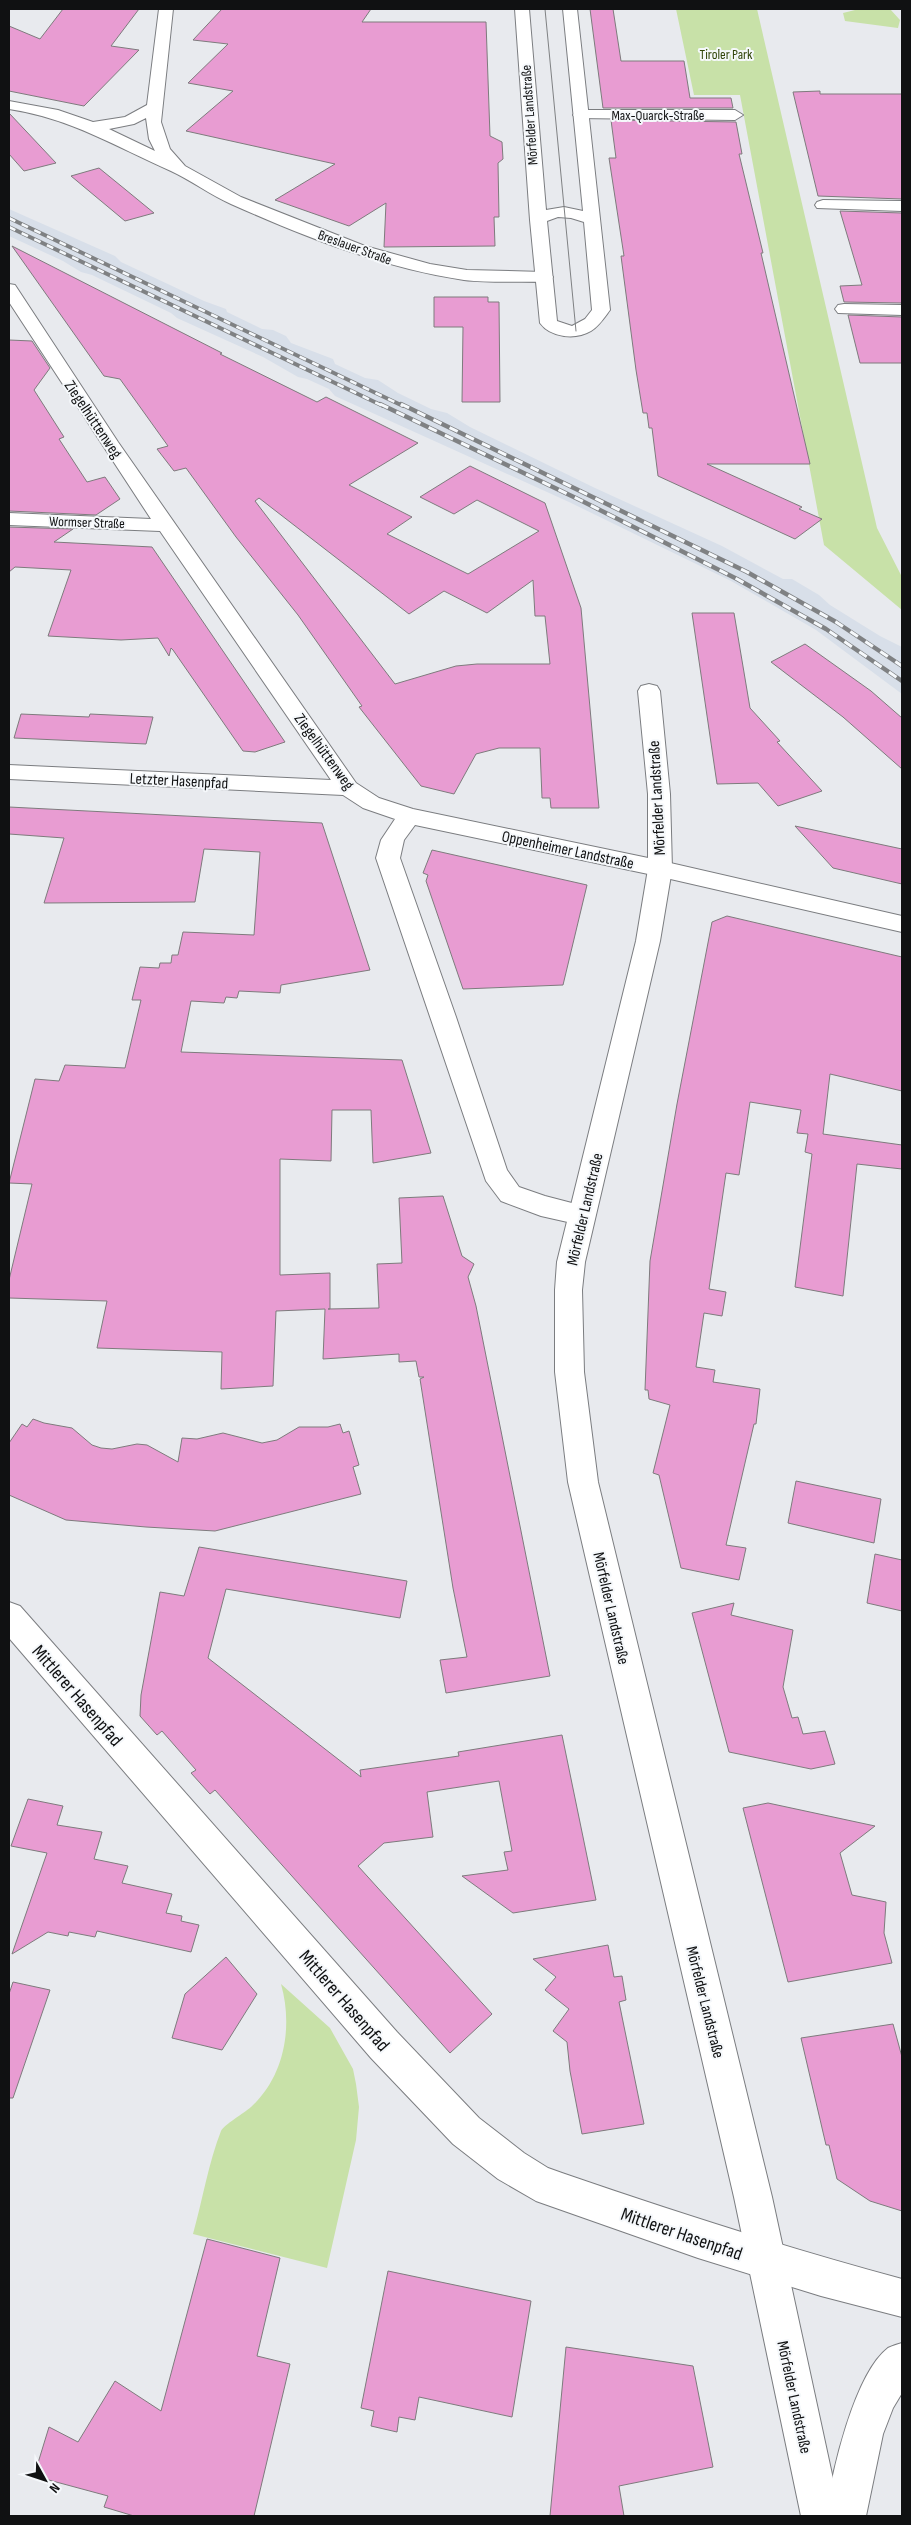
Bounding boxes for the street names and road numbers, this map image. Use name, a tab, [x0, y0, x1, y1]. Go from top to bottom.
street label: Mörfelder Landstraße	[518, 64, 541, 166]
street label: Max-Quarck-Straße	[612, 107, 704, 124]
street label: Breslauer Straße	[316, 226, 394, 269]
street label: Ziegelhüttenweg	[60, 377, 126, 462]
street label: Wormser Straße	[49, 513, 125, 532]
street label: Ziegelhüttenweg	[290, 710, 358, 794]
street label: Mörfelder Landstraße	[645, 740, 670, 856]
street label: Letzter Hasenpfad	[129, 769, 229, 794]
street label: Oppenheimer Landstraße	[500, 827, 635, 874]
street label: Mörfelder Landstraße	[563, 1151, 608, 1267]
street label: Mörfelder Landstraße	[588, 1550, 633, 1666]
street label: Mittlerer Hasenpfad	[27, 1641, 127, 1751]
street label: Mörfelder Landstraße	[681, 1944, 728, 2060]
street label: Mittlerer Hasenpfad	[294, 1946, 394, 2056]
street label: Mittlerer Hasenpfad	[618, 2203, 745, 2266]
street label: Mörfelder Landstraße	[772, 2339, 815, 2455]

